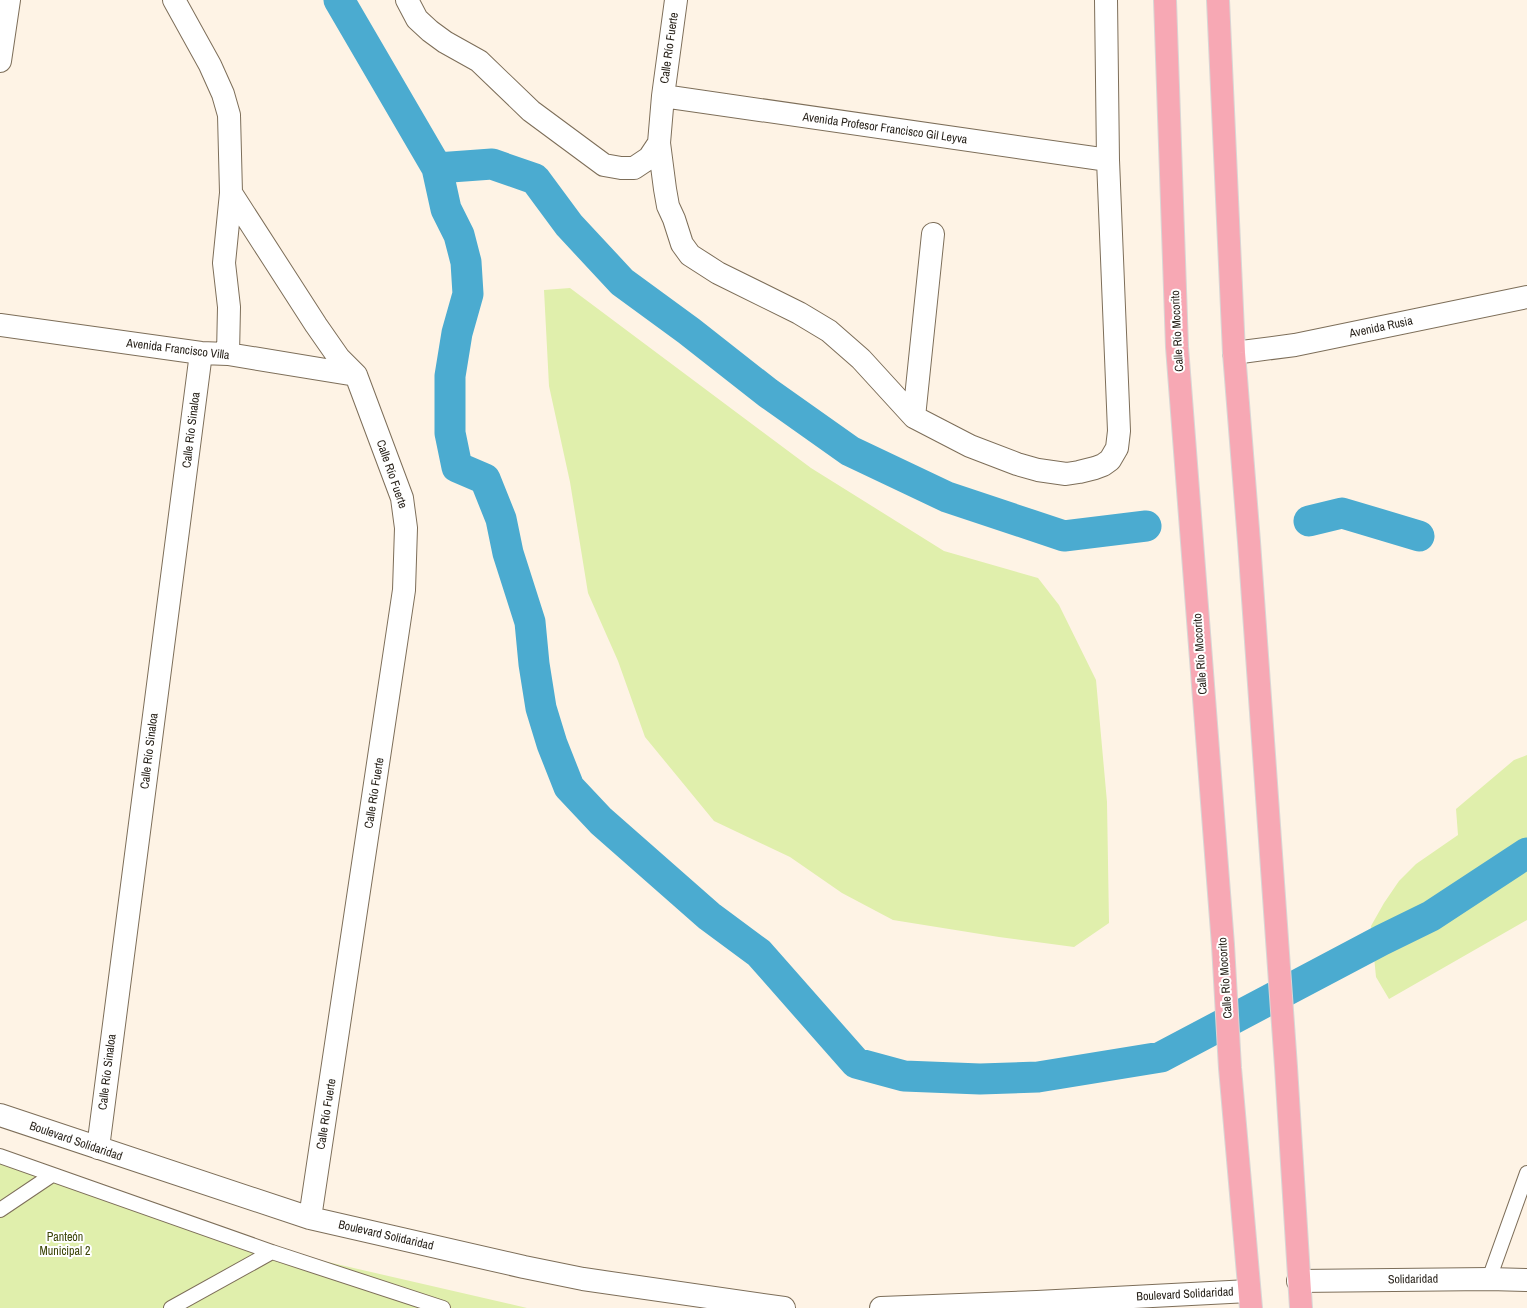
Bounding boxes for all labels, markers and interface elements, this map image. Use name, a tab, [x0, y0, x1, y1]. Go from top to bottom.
street label: Calle Río Fuerte	[656, 11, 682, 85]
street label: Avenida Profesor Francisco Gil Leyva	[801, 108, 969, 148]
street label: Calle Río Mocorito	[1167, 290, 1187, 372]
street label: Avenida Rusia	[1347, 312, 1415, 342]
street label: Avenida Francisco Villa	[125, 335, 231, 363]
street label: Calle Río Sinaloa	[178, 391, 204, 469]
street label: Calle Río Fuerte	[373, 438, 411, 510]
street label: Calle Río Mocorito	[1189, 613, 1211, 695]
street label: Calle Río Sinaloa	[136, 712, 162, 790]
street label: Calle Río Fuerte	[360, 756, 388, 830]
street label: Calle Río Mocorito	[1214, 937, 1236, 1019]
street label: Calle Río Sinaloa	[94, 1033, 120, 1111]
street label: Calle Río Fuerte	[312, 1077, 340, 1151]
street label: Boulevard Solidaridad	[27, 1118, 125, 1164]
street label: Boulevard Solidaridad	[337, 1216, 435, 1254]
park label: Panteón Municipal 2	[40, 1229, 90, 1259]
street label: Solidaridad	[1388, 1271, 1438, 1287]
street label: Boulevard Solidaridad	[1136, 1283, 1234, 1305]

